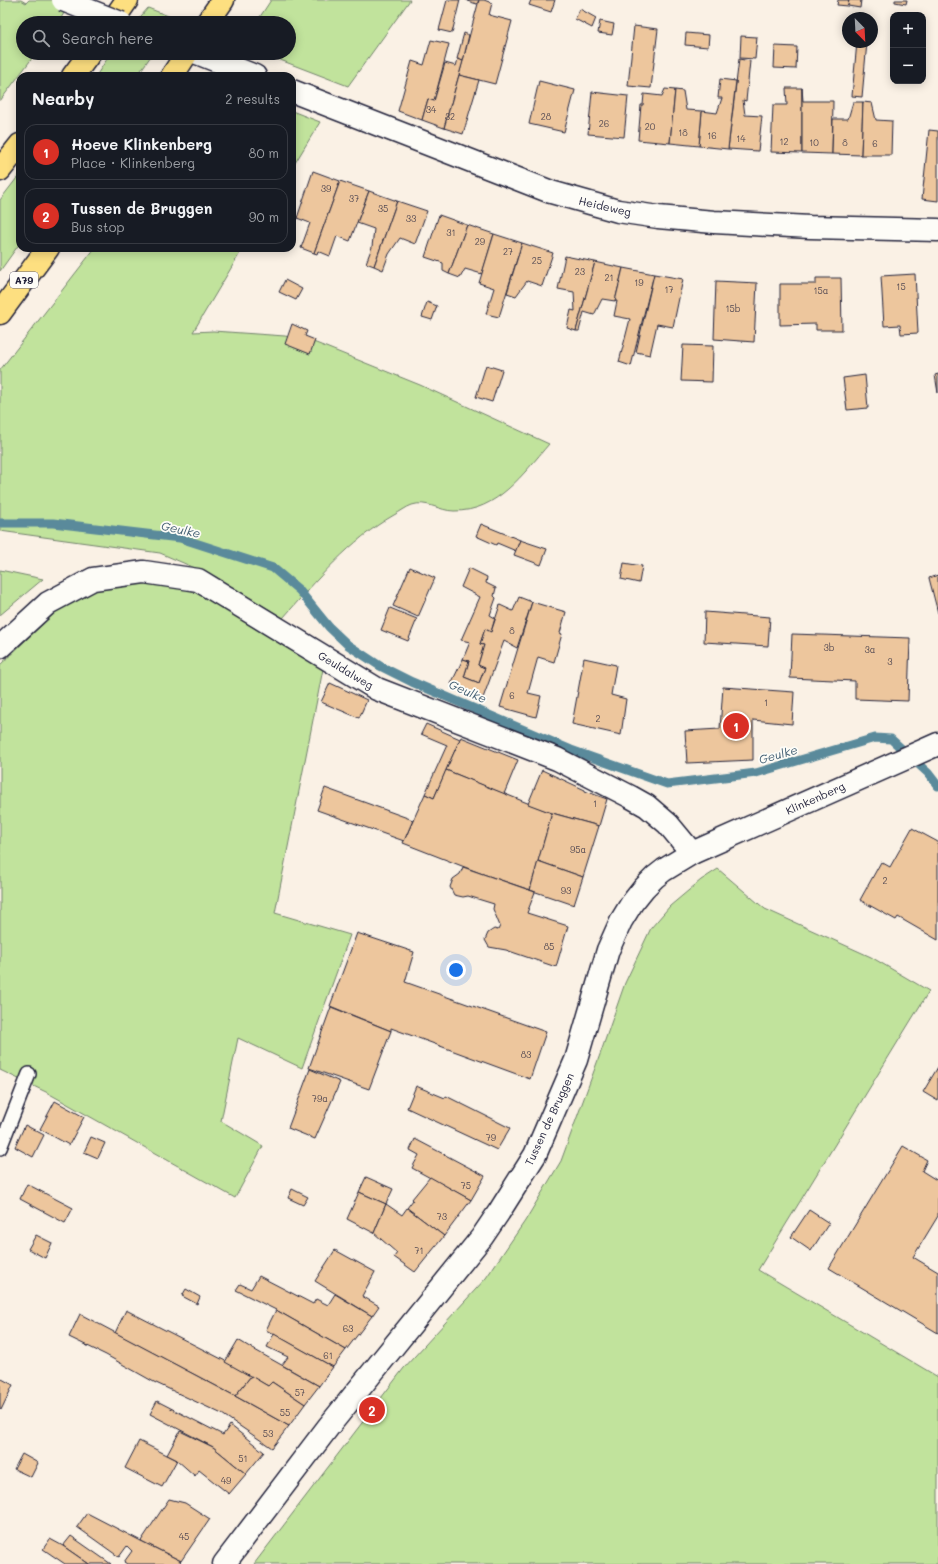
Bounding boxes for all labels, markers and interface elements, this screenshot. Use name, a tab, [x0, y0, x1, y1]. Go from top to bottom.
north arrow	[842, 12, 878, 48]
map controls	[890, 12, 926, 84]
button: +	[890, 12, 926, 48]
search box	[16, 16, 296, 60]
icon: search	[30, 27, 52, 49]
text: Search here	[62, 28, 153, 48]
button: −	[890, 48, 926, 84]
text: Nearby	[32, 87, 94, 109]
text: 2 results	[225, 90, 280, 107]
house number: 34	[426, 104, 437, 115]
house number: 32	[445, 111, 455, 122]
house number: 28	[541, 111, 552, 122]
house number: 26	[599, 118, 609, 129]
house number: 20	[645, 121, 656, 132]
house number: 18	[678, 127, 688, 138]
house number: 16	[707, 130, 717, 141]
house number: 14	[736, 133, 746, 144]
text: Hoeve Klinkenberg	[71, 134, 212, 154]
house number: 12	[779, 136, 789, 147]
house number: 10	[809, 137, 819, 148]
house number: 8	[842, 137, 848, 148]
house number: 6	[872, 138, 878, 149]
text: 1	[43, 144, 49, 161]
text: 80 m	[249, 144, 279, 161]
text: Place · Klinkenberg	[71, 154, 195, 171]
house number: 39	[321, 183, 332, 194]
house number: 37	[349, 193, 359, 204]
street label: Heideweg	[577, 193, 633, 219]
text: Tussen de Bruggen	[71, 198, 212, 218]
house number: 35	[378, 203, 388, 214]
text: 2	[42, 208, 50, 225]
text: 90 m	[249, 208, 279, 225]
house number: 33	[406, 213, 416, 224]
text: Bus stop	[71, 218, 124, 235]
house number: 31	[446, 227, 456, 238]
house number: 29	[475, 236, 486, 247]
house number: 27	[503, 246, 513, 257]
house number: 25	[532, 255, 542, 266]
house number: 23	[575, 266, 585, 277]
road number: A79	[10, 272, 38, 288]
house number: 21	[604, 272, 614, 283]
house number: 19	[634, 277, 644, 288]
house number: 15	[896, 281, 906, 292]
house number: 17	[664, 284, 674, 295]
house number: 15a	[814, 285, 829, 296]
house number: 15b	[725, 303, 741, 314]
water label: Geulke	[160, 517, 202, 541]
house number: 8	[509, 625, 515, 636]
house number: 3b	[823, 642, 835, 653]
house number: 3a	[865, 644, 876, 655]
street label: Geuldalweg	[316, 648, 376, 692]
house number: 3	[887, 656, 893, 667]
water label: Geulke	[447, 676, 489, 706]
house number: 6	[509, 690, 515, 701]
house number: 1	[764, 697, 768, 708]
pin: 1	[723, 711, 749, 741]
house number: 2	[595, 713, 601, 724]
water label: Geulke	[757, 741, 799, 767]
street label: Klinkenberg	[783, 778, 847, 818]
house number: 1	[593, 798, 597, 809]
house number: 95a	[570, 844, 586, 855]
house number: 2	[882, 875, 888, 886]
house number: 93	[561, 885, 571, 896]
house number: 85	[544, 941, 554, 952]
your location	[446, 960, 466, 980]
house number: 83	[521, 1049, 531, 1060]
street label: Tussen de Bruggen	[521, 1070, 577, 1168]
house number: 79a	[312, 1093, 328, 1104]
house number: 79	[486, 1132, 497, 1143]
house number: 75	[461, 1180, 471, 1191]
house number: 73	[437, 1211, 447, 1222]
house number: 71	[414, 1245, 424, 1256]
house number: 63	[343, 1323, 353, 1334]
house number: 61	[323, 1350, 333, 1361]
house number: 57	[295, 1387, 305, 1398]
pin: 2	[359, 1395, 385, 1425]
house number: 55	[280, 1407, 290, 1418]
house number: 53	[263, 1428, 273, 1439]
house number: 51	[238, 1453, 248, 1464]
house number: 49	[221, 1475, 232, 1486]
house number: 45	[179, 1531, 189, 1542]

